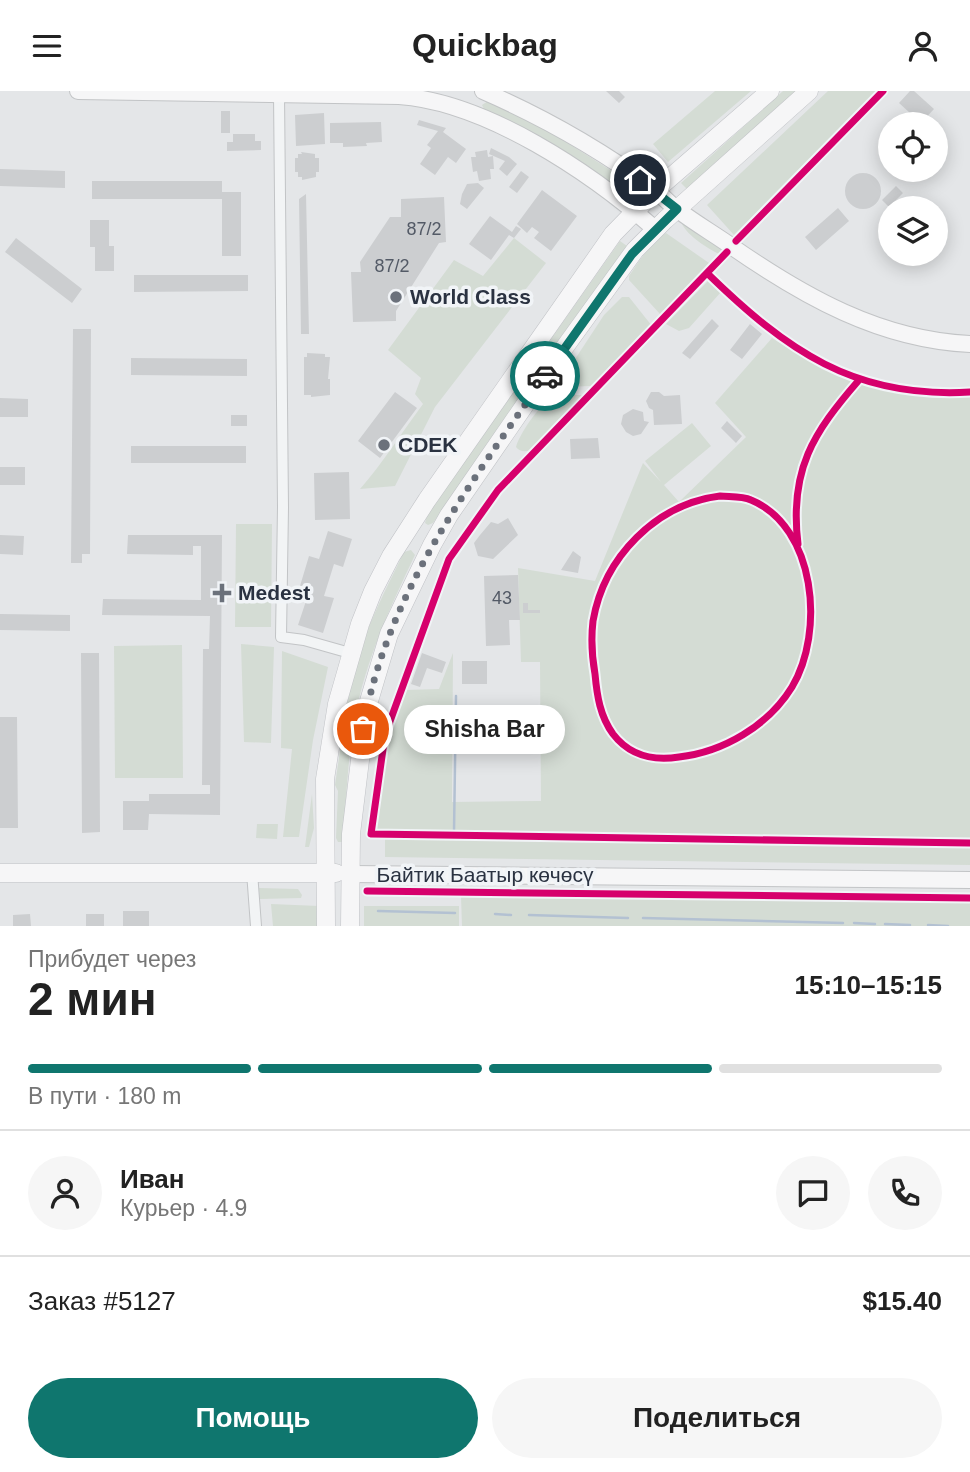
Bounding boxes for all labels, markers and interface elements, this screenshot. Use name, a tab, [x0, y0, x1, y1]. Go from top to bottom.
icon: menu	[28, 27, 66, 65]
text: Quickbag	[412, 27, 558, 63]
icon: person	[904, 27, 942, 65]
map controls	[878, 112, 948, 266]
button: locate	[878, 112, 948, 182]
pin	[610, 150, 670, 210]
icon: home	[621, 161, 659, 199]
button: layers	[878, 196, 948, 266]
house number: 87/2	[406, 219, 442, 239]
house number: 87/2	[374, 256, 410, 276]
place label: World Class	[410, 285, 531, 308]
marker: World Class	[388, 289, 404, 305]
courier	[510, 341, 580, 411]
icon: car	[526, 357, 564, 395]
place label: CDEK	[398, 433, 458, 456]
marker: CDEK	[376, 437, 392, 453]
place label: Medest	[238, 581, 310, 604]
marker: Medest	[212, 583, 232, 603]
house number: 43	[492, 588, 512, 608]
pin	[333, 699, 393, 759]
callout: Shisha Bar	[405, 705, 566, 753]
icon: bag	[344, 710, 382, 748]
text: Shisha Bar	[424, 716, 545, 742]
street label: Байтик Баатыр көчөсү	[377, 863, 594, 886]
text: Прибудет через	[28, 946, 196, 972]
text: 15:10–15:15	[795, 970, 942, 1000]
text: 2 мин	[28, 973, 156, 1025]
text: В пути · 180 m	[28, 1083, 181, 1109]
button: person	[28, 1156, 102, 1230]
button: chat	[776, 1156, 850, 1230]
button: phone	[868, 1156, 942, 1230]
text: Иван	[120, 1164, 185, 1194]
text: Курьер · 4.9	[120, 1195, 247, 1221]
text: Заказ #5127	[28, 1286, 176, 1316]
text: $15.40	[862, 1286, 942, 1316]
button: Помощь	[28, 1378, 478, 1458]
button: Поделиться	[492, 1378, 942, 1458]

